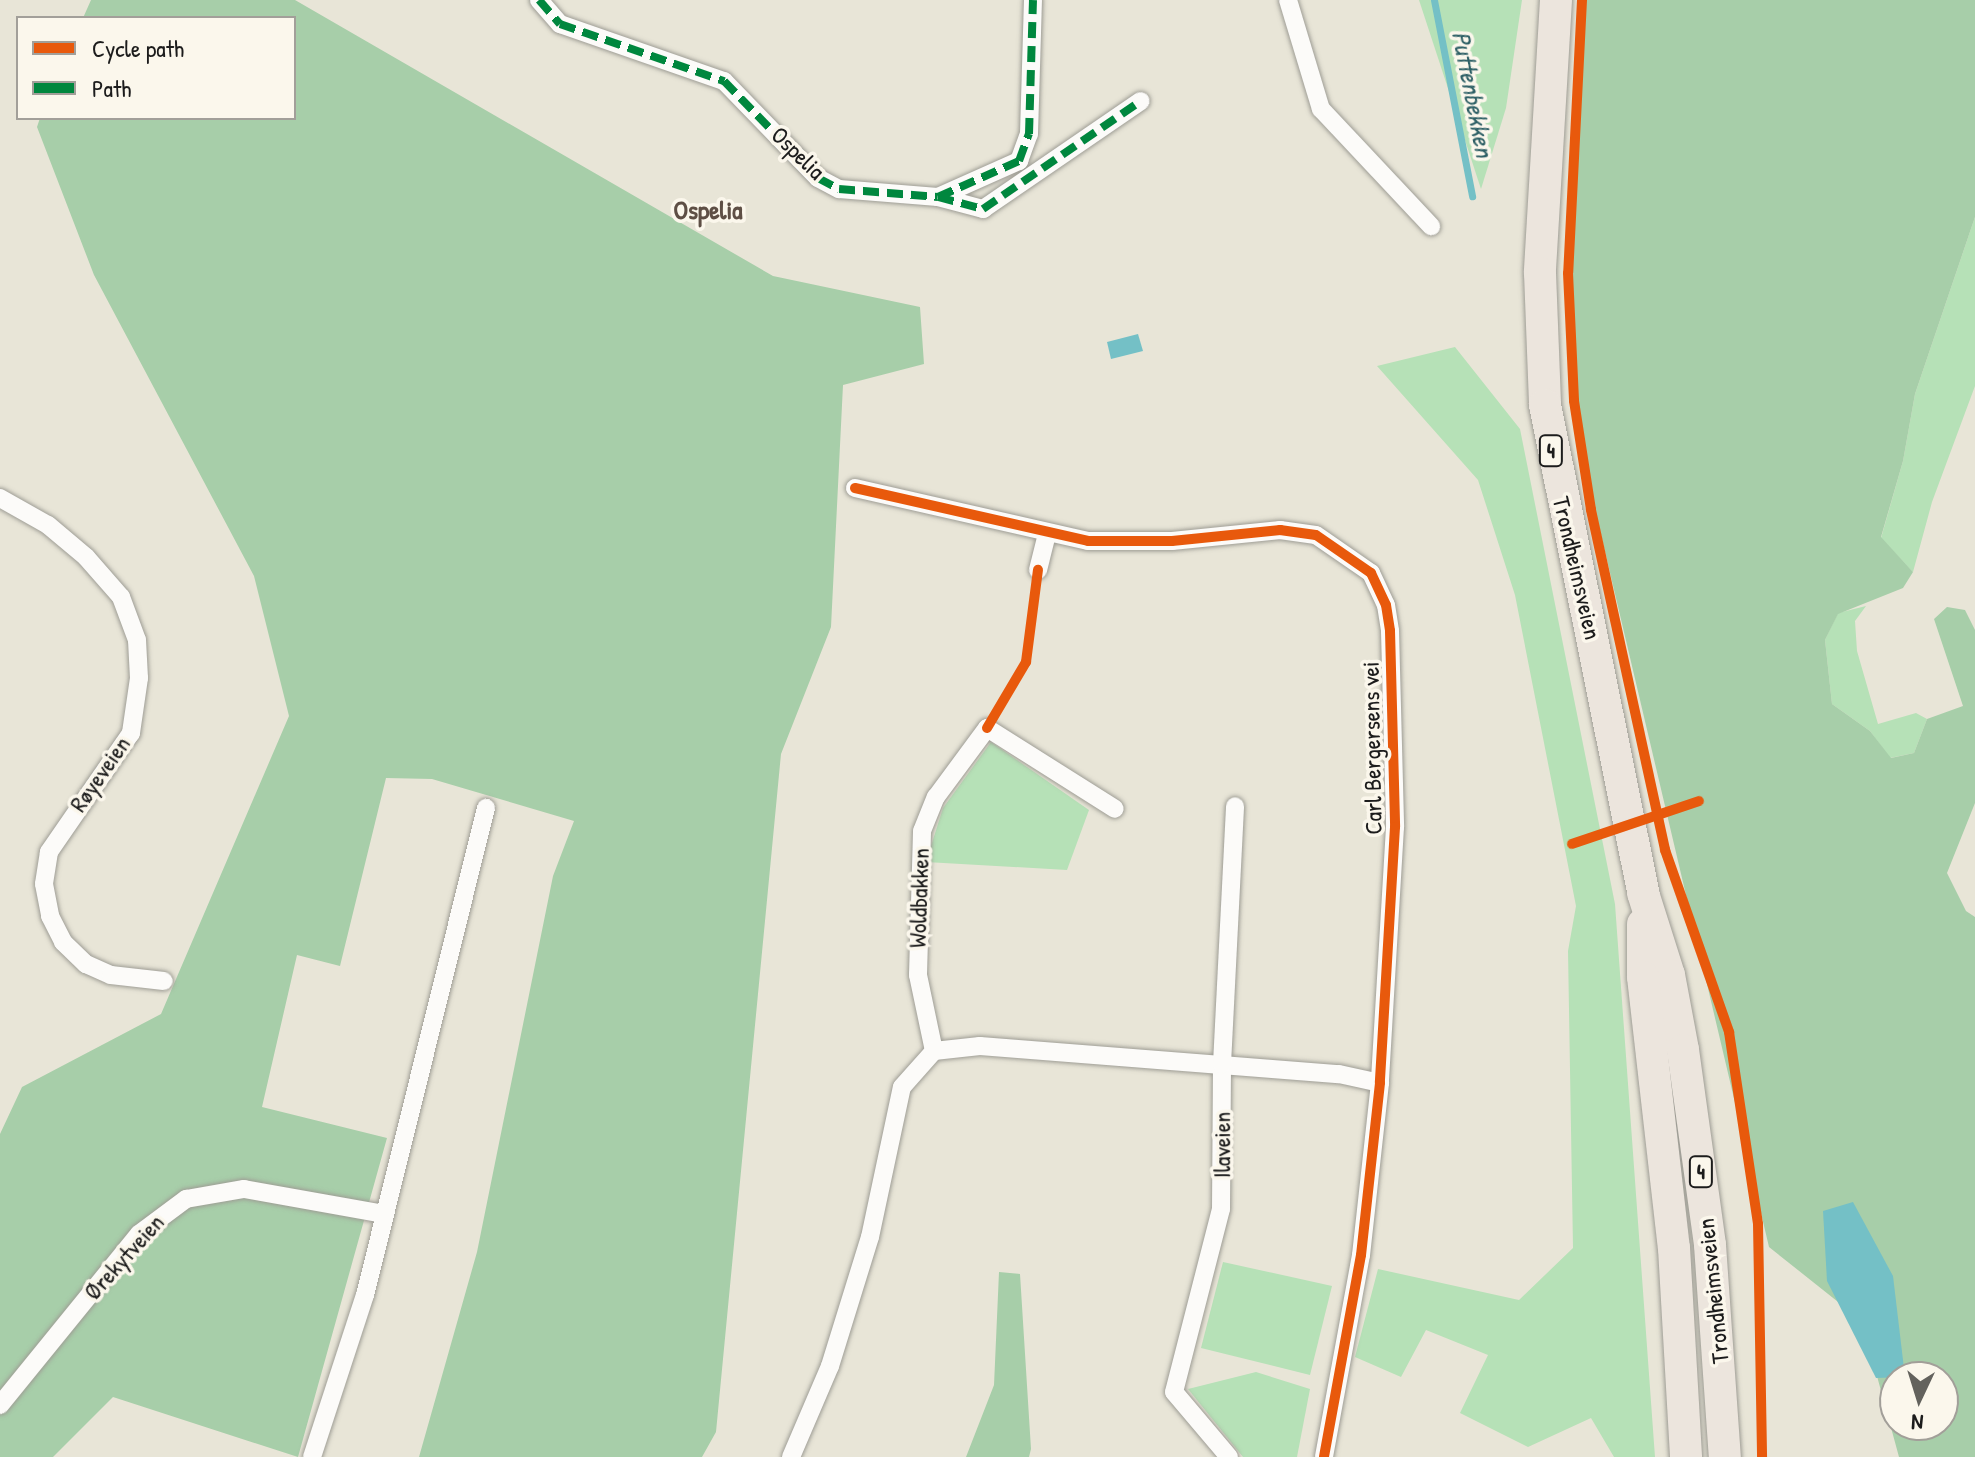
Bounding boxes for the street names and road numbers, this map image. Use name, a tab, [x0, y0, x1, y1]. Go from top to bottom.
street label: Ospelia	[765, 121, 831, 185]
road number: 4	[1537, 433, 1565, 469]
street label: Trondheimsveien	[1547, 494, 1607, 642]
street label: Carl Bergersens vei	[1356, 661, 1388, 835]
street label: Røyeveien	[64, 731, 136, 817]
street label: Woldbakken	[903, 848, 935, 948]
street label: Ilaveien	[1208, 1112, 1236, 1178]
road number: 4	[1687, 1154, 1715, 1190]
street label: Ørekytveien	[78, 1208, 170, 1306]
street label: Trondheimsveien	[1691, 1217, 1735, 1365]

